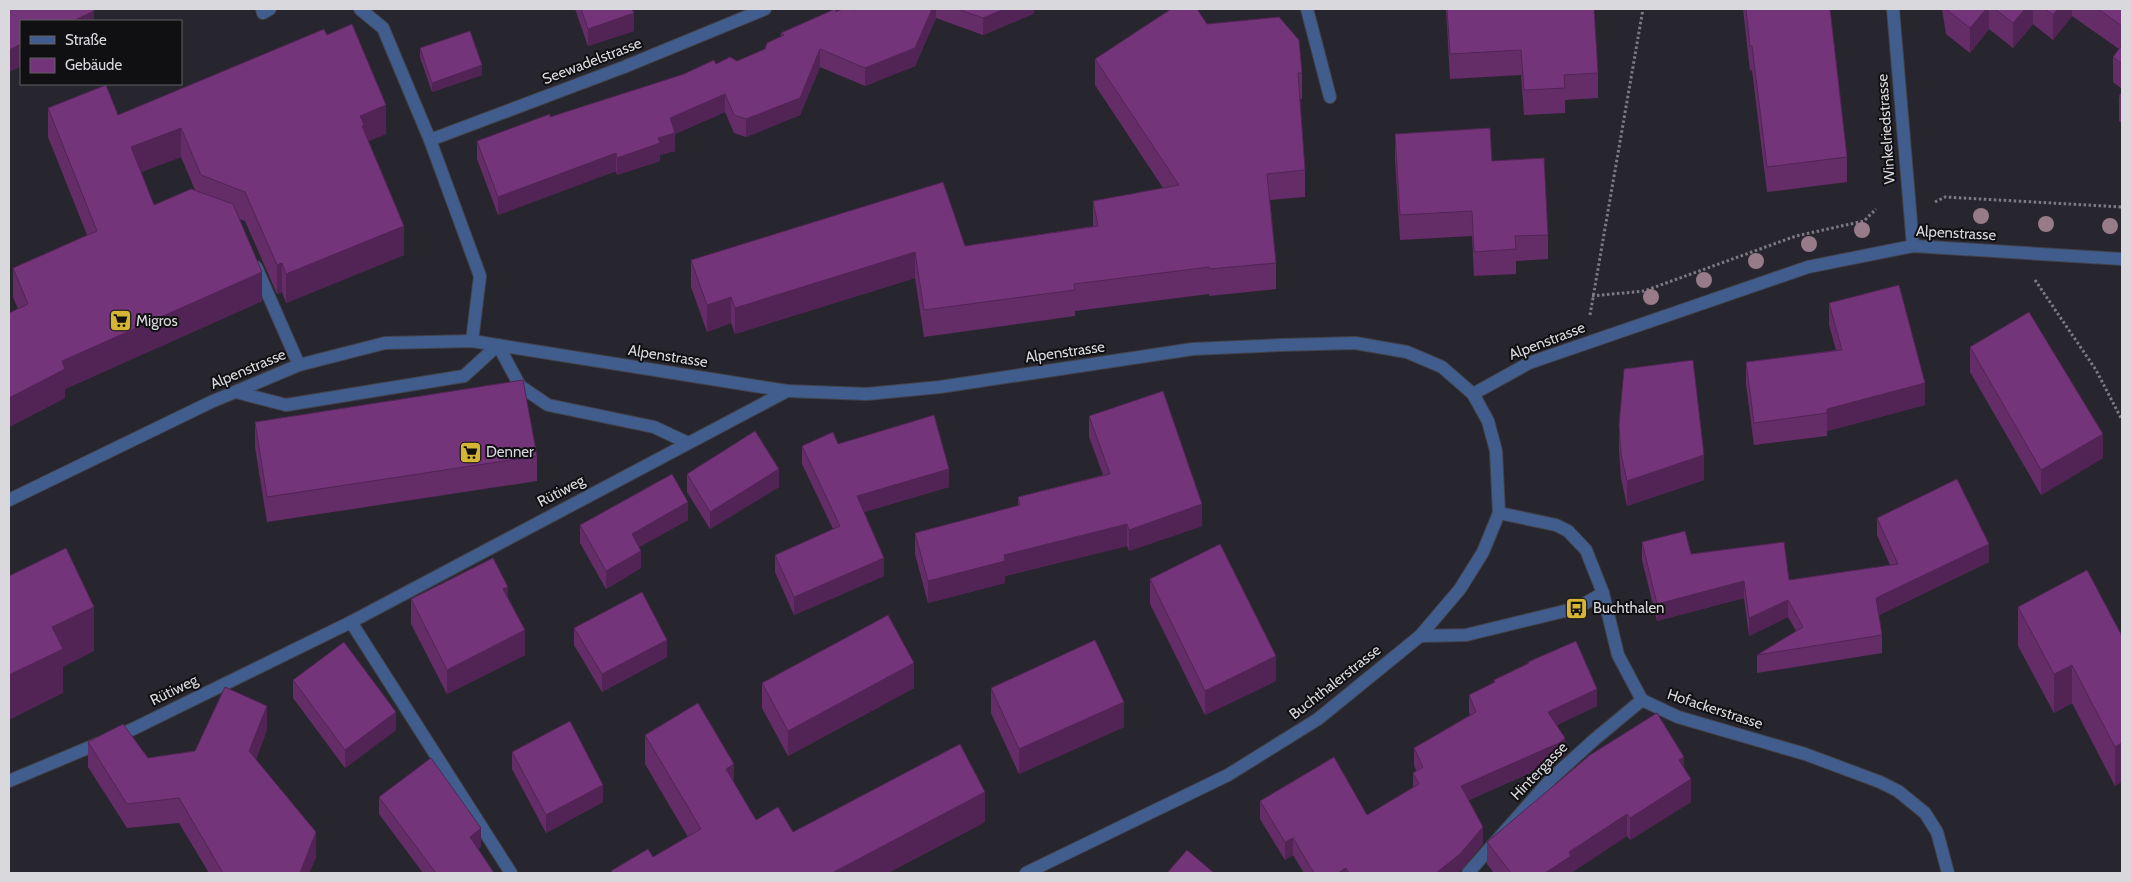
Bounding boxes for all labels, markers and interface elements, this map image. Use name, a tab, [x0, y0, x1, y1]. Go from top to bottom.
legend	[20, 20, 182, 85]
text: Straße	[65, 31, 107, 49]
street label: Seewadelstrasse	[540, 34, 644, 88]
text: Gebäude	[65, 56, 122, 74]
street label: Winkelriedstrasse	[1873, 73, 1899, 185]
street label: Alpenstrasse	[1915, 222, 1997, 244]
supermarket icon: Migros	[108, 309, 132, 333]
place label: Migros	[136, 312, 178, 330]
street label: Alpenstrasse	[1506, 318, 1588, 364]
street label: Alpenstrasse	[1024, 337, 1106, 366]
street label: Alpenstrasse	[627, 341, 709, 371]
street label: Alpenstrasse	[208, 345, 289, 393]
supermarket icon: Denner	[458, 440, 482, 464]
place label: Denner	[486, 443, 534, 461]
street label: Rütiweg	[534, 471, 588, 511]
bus stop icon: Buchthalen	[1565, 596, 1589, 620]
place label: Buchthalen	[1593, 599, 1664, 617]
street label: Buchthalerstrasse	[1286, 641, 1385, 723]
street label: Rütiweg	[147, 671, 201, 709]
street label: Hofackerstrasse	[1665, 685, 1765, 733]
street label: Hintergasse	[1507, 738, 1571, 804]

